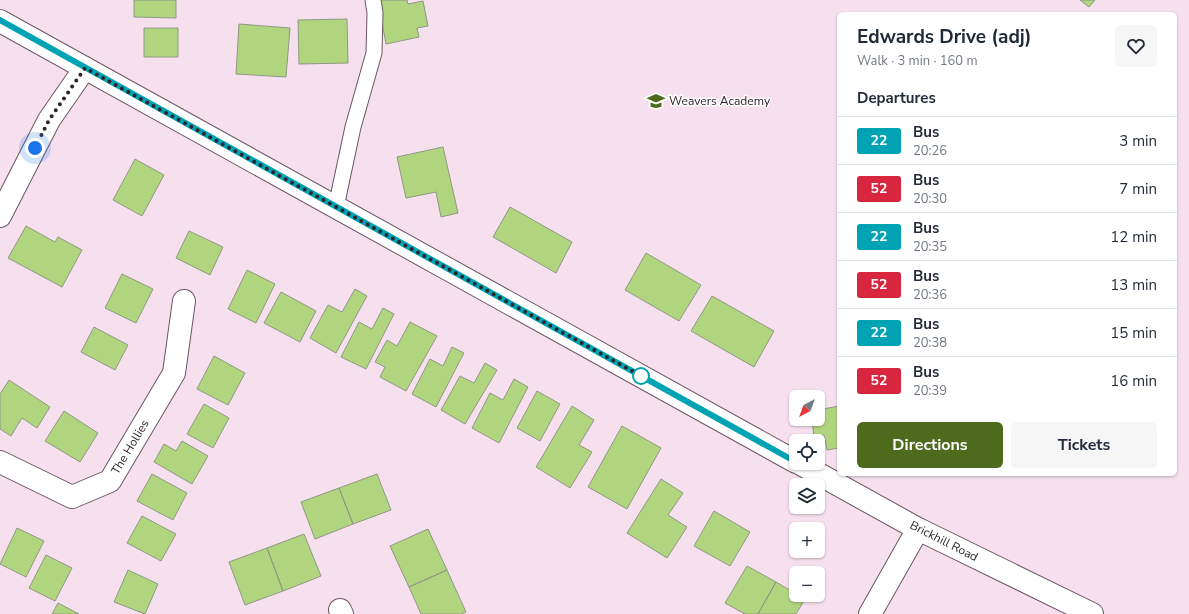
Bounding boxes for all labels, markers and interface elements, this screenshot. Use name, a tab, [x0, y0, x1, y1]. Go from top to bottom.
text: Edwards Drive (adj)	[857, 24, 1032, 50]
button: heart	[1115, 25, 1157, 67]
text: Walk · 3 min · 160 m	[857, 52, 978, 70]
text: Departures	[857, 88, 936, 108]
school or university icon: Weavers Academy	[646, 91, 666, 111]
place label: Weavers Academy	[669, 93, 771, 109]
text: Bus	[913, 122, 939, 142]
text: 22	[871, 131, 887, 150]
text: 3 min	[1119, 131, 1157, 151]
your location	[25, 138, 45, 158]
text: 20:26	[913, 142, 947, 160]
text: Bus	[913, 170, 939, 190]
text: 52	[871, 179, 887, 198]
text: 7 min	[1119, 179, 1157, 199]
text: 20:30	[913, 190, 947, 208]
text: Bus	[913, 218, 939, 238]
text: 22	[871, 227, 887, 246]
text: 12 min	[1110, 227, 1157, 247]
text: 20:35	[913, 238, 947, 256]
text: Bus	[913, 266, 939, 286]
text: 52	[871, 275, 887, 294]
text: 13 min	[1110, 275, 1157, 295]
text: 20:36	[913, 286, 947, 304]
text: Bus	[913, 314, 939, 334]
text: 22	[871, 323, 887, 342]
text: 15 min	[1110, 323, 1157, 343]
text: 20:38	[913, 334, 947, 352]
text: Bus	[913, 362, 939, 382]
unlabelled marker	[632, 367, 650, 385]
text: 52	[871, 371, 887, 390]
text: 16 min	[1110, 371, 1157, 391]
text: 20:39	[913, 382, 947, 400]
north arrow	[789, 390, 825, 426]
map controls	[789, 390, 825, 602]
street label: The Hollies	[107, 416, 153, 477]
button: Directions	[857, 422, 1003, 468]
button: Tickets	[1011, 422, 1157, 468]
button: locate	[789, 434, 825, 470]
button: layers	[789, 478, 825, 514]
street label: Brickhill Road	[907, 517, 981, 565]
button: +	[789, 522, 825, 558]
button: −	[789, 566, 825, 602]

